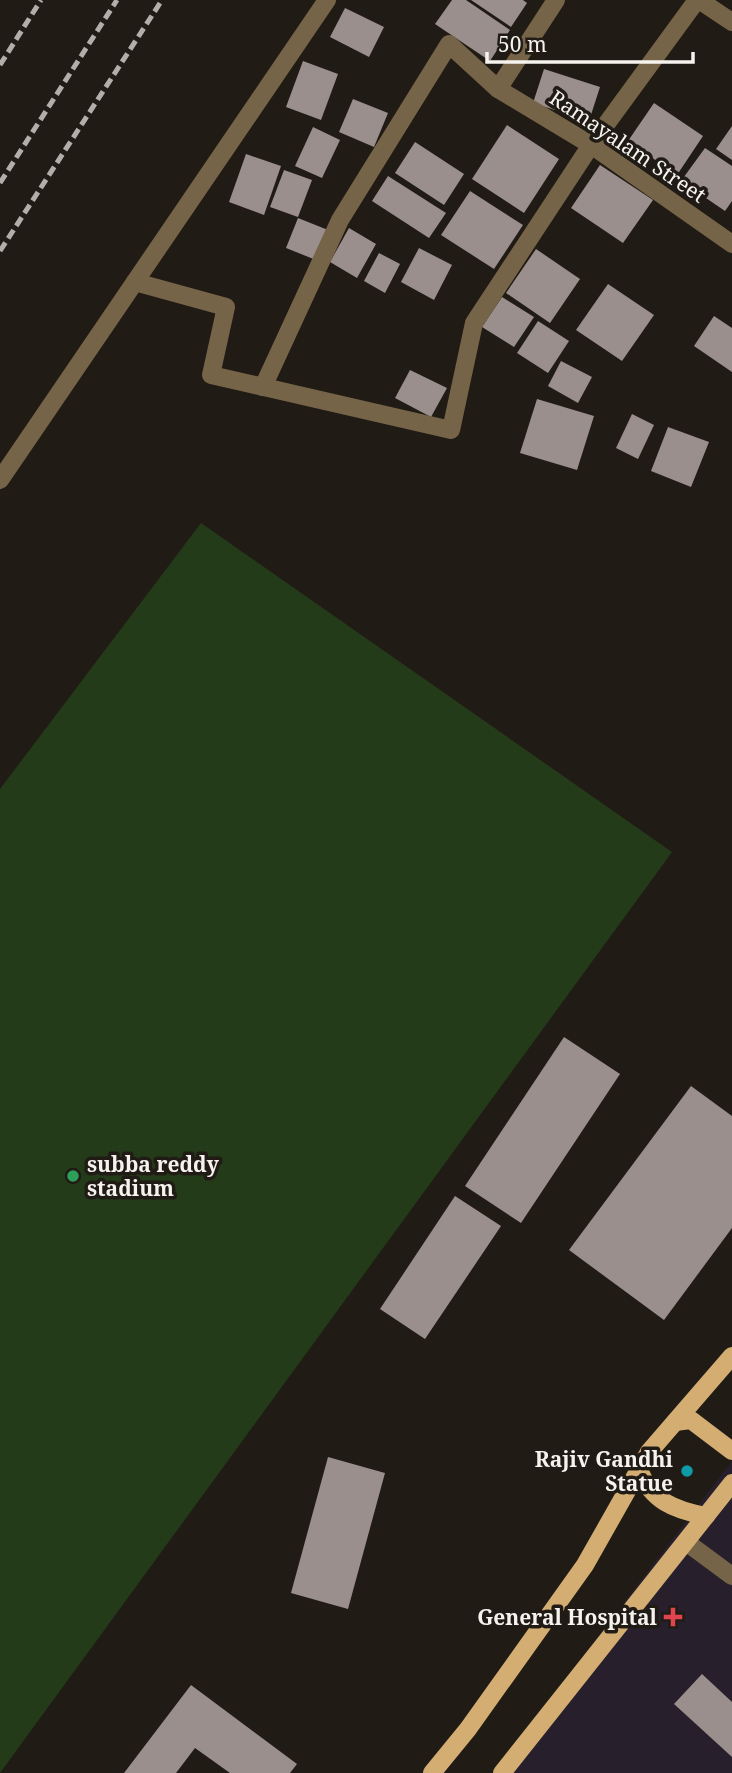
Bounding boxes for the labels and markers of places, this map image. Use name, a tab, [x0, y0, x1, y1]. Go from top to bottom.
place label: subba reddy stadium	[87, 1150, 220, 1202]
marker: subba reddy stadium	[65, 1168, 81, 1184]
place label: Rajiv Gandhi Statue	[535, 1445, 674, 1497]
marker: Rajiv Gandhi Statue	[679, 1463, 695, 1479]
place label: General Hospital	[477, 1603, 658, 1631]
marker: General Hospital	[663, 1607, 683, 1627]

